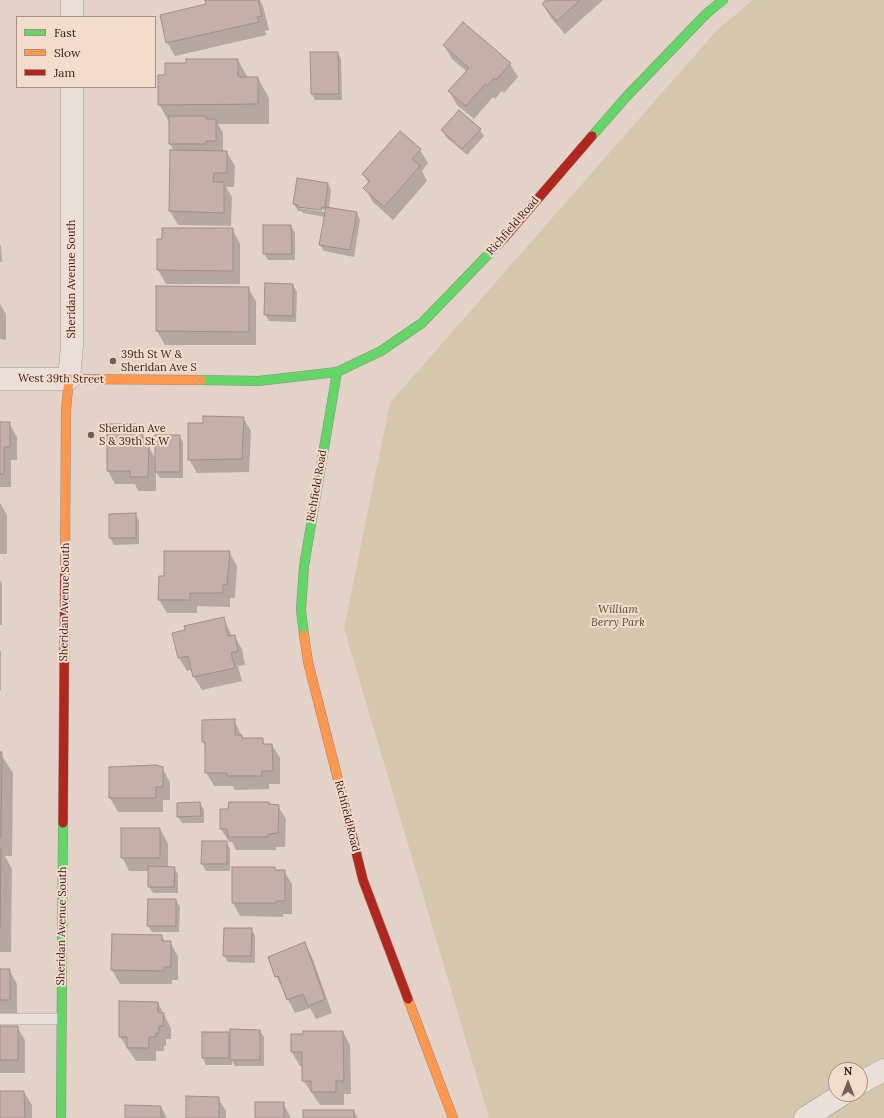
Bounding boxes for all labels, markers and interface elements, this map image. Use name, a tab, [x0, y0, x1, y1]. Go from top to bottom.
legend	[16, 16, 156, 88]
text: Fast	[54, 25, 77, 40]
text: Slow	[54, 45, 81, 60]
text: Jam	[54, 65, 75, 80]
street label: Richfield Road	[484, 194, 542, 258]
street label: Sheridan Avenue South	[65, 220, 79, 338]
place label: 39th St W & Sheridan Ave S	[121, 348, 197, 374]
marker: 39th St W & Sheridan Ave S	[108, 356, 118, 366]
street label: West 39th Street	[18, 372, 104, 386]
place label: Sheridan Ave S & 39th St W	[99, 422, 169, 448]
marker: Sheridan Ave S & 39th St W	[86, 430, 96, 440]
street label: Richfield Road	[304, 449, 330, 523]
street label: Sheridan Avenue South	[57, 543, 73, 661]
park label: William Berry Park	[591, 603, 645, 629]
street label: Richfield Road	[332, 779, 362, 853]
street label: Sheridan Avenue South	[54, 867, 70, 985]
north arrow	[828, 1062, 868, 1102]
text: N	[844, 1064, 852, 1078]

